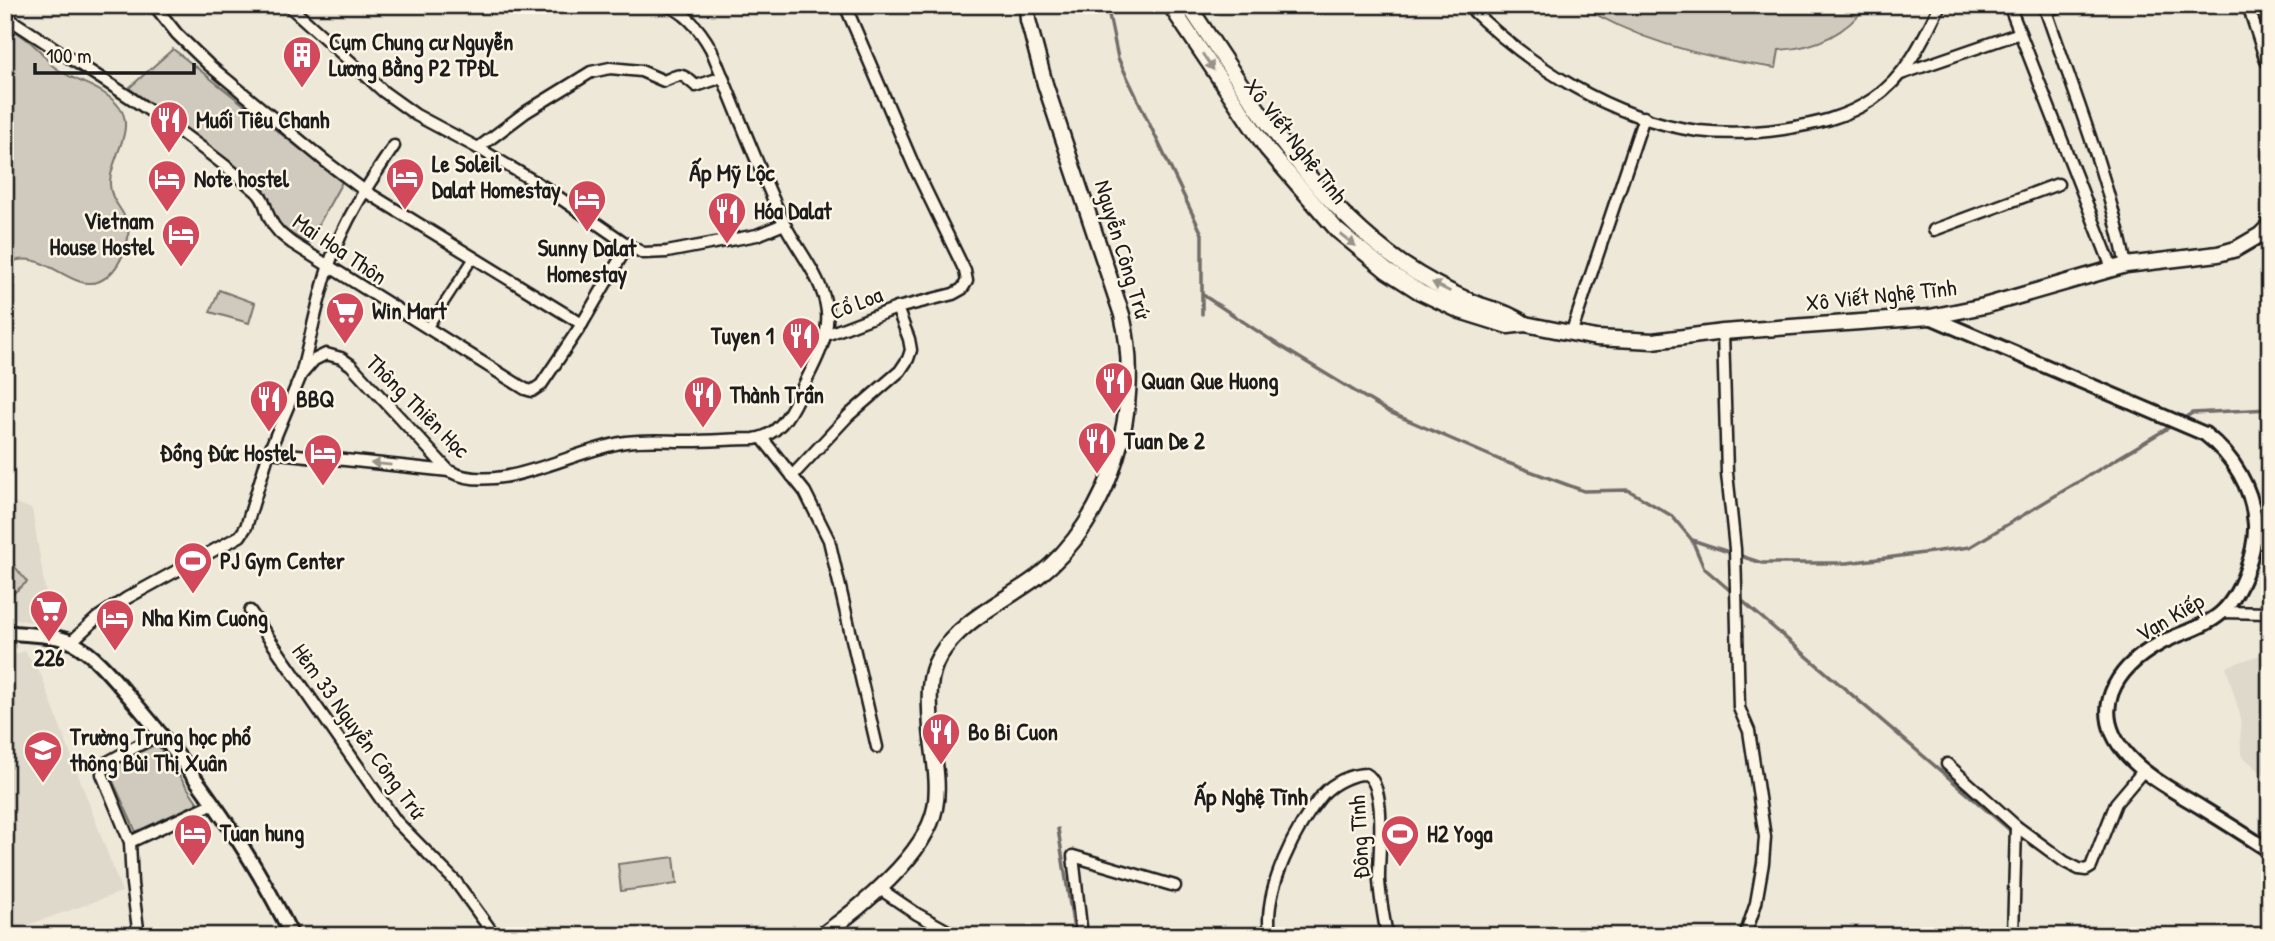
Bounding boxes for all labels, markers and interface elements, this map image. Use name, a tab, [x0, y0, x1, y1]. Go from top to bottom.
place label: Cụm Chung cư Nguyễn Lương Bằng P2 TPĐL	[329, 26, 513, 84]
scale bar	[35, 32, 194, 76]
building icon: Cụm Chung cư Nguyễn Lương Bằng P2 TPĐL	[281, 34, 323, 89]
text: 100 m	[46, 41, 92, 70]
one-way arrow	[1201, 53, 1215, 71]
street label: Xô Viết Nghệ Tĩnh	[1238, 72, 1355, 210]
restaurant icon: Muối Tiêu Chanh	[148, 99, 190, 154]
place label: Muối Tiêu Chanh	[196, 104, 330, 135]
place label: Le Soleil Dalat Homestay	[432, 148, 561, 206]
hotel icon: Le Soleil Dalat Homestay	[384, 156, 426, 211]
district label: Ấp Mỹ Lộc	[689, 156, 775, 189]
hotel icon: Note hostel	[146, 158, 188, 213]
place label: Note hostel	[194, 163, 290, 194]
street label: Nguyễn Công Trứ	[1088, 176, 1160, 323]
hotel icon: Sunny Dalat Homestay	[566, 178, 608, 233]
restaurant icon: Hóa Dalat	[706, 190, 748, 245]
place label: Hóa Dalat	[754, 195, 832, 226]
place label: Vietnam House Hostel	[49, 205, 155, 262]
street label: Mai Hoa Thôn	[287, 206, 394, 292]
hotel icon: Vietnam House Hostel	[160, 213, 202, 268]
place label: Sunny Dalat Homestay	[538, 232, 637, 290]
one-way arrow	[1339, 232, 1357, 247]
street label: Xô Viết Nghệ Tĩnh	[1804, 271, 1958, 318]
street label: Cổ Loa	[825, 278, 887, 327]
one-way arrow	[1431, 281, 1451, 292]
supermarket icon: Win Mart	[324, 290, 366, 345]
place label: Win Mart	[372, 295, 448, 326]
restaurant icon: Tuyen 1	[780, 315, 822, 370]
place label: Tuyen 1	[710, 320, 774, 352]
street label: Thông Thiên Học	[360, 347, 477, 464]
restaurant icon: Quan Que Huong	[1093, 360, 1135, 415]
place label: Quan Que Huong	[1141, 365, 1279, 397]
restaurant icon: Thành Trần	[682, 374, 724, 429]
restaurant icon: BBQ	[248, 378, 290, 433]
place label: Thành Trần	[729, 379, 824, 410]
place label: BBQ	[296, 383, 334, 414]
restaurant icon: Tuan De 2	[1076, 420, 1118, 475]
place label: Tuan De 2	[1123, 425, 1205, 456]
hotel icon: Đồng Đức Hostel	[302, 432, 344, 487]
place label: Đồng Đức Hostel	[160, 437, 297, 469]
one-way arrow	[370, 458, 392, 469]
sports icon: PJ Gym Center	[172, 540, 214, 595]
place label: PJ Gym Center	[220, 545, 345, 577]
street label: Vạn Kiếp	[2130, 585, 2210, 648]
supermarket icon: 226	[28, 588, 70, 643]
hotel icon: Nha Kim Cuong	[94, 597, 136, 652]
place label: Nha Kim Cuong	[142, 602, 268, 634]
street label: Hẻm 33 Nguyễn Công Trứ	[285, 637, 435, 826]
place label: 226	[34, 642, 64, 673]
restaurant icon: Bo Bi Cuon	[920, 711, 962, 766]
place label: Bo Bi Cuon	[968, 716, 1058, 747]
place label: Trường Trung học phổ thông Bùi Thị Xuân	[69, 721, 251, 779]
school or university icon: Trường Trung học phổ thông Bùi Thị Xuân	[22, 729, 64, 784]
district label: Ấp Nghệ Tĩnh	[1194, 780, 1308, 813]
street label: Đông Tĩnh	[1341, 794, 1376, 880]
hotel icon: Tuan hung	[172, 812, 214, 867]
sports icon: H2 Yoga	[1379, 813, 1421, 868]
place label: Tuan hung	[219, 817, 304, 849]
place label: H2 Yoga	[1427, 818, 1493, 850]

